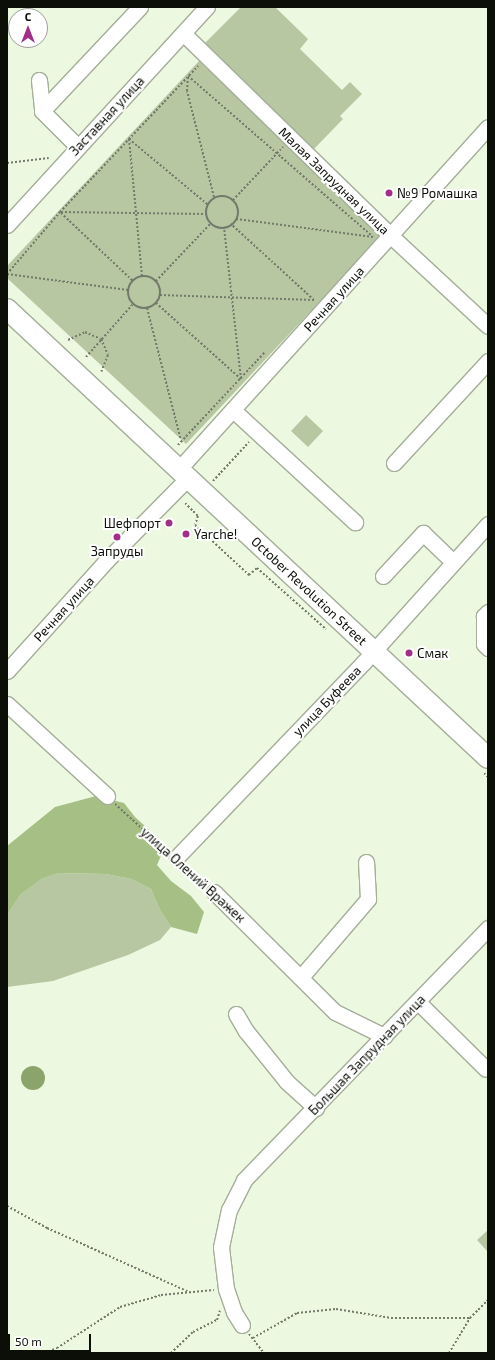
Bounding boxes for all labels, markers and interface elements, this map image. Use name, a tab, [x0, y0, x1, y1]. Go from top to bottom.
north arrow	[8, 8, 48, 48]
text: С	[25, 10, 31, 23]
street label: Заставная улица	[66, 73, 148, 159]
street label: Малая Запрудная улица	[276, 124, 392, 238]
place label: №9 Ромашка	[397, 185, 478, 201]
marker: №9 Ромашка	[384, 188, 394, 198]
street label: Речная улица	[301, 263, 367, 335]
place label: Шефпорт	[104, 515, 161, 531]
marker: Шефпорт	[164, 518, 174, 528]
place label: Yarche!	[194, 526, 237, 542]
marker: Yarche!	[181, 529, 191, 539]
marker: Запруды	[112, 532, 122, 542]
street label: October Revolution Street	[248, 533, 370, 649]
place label: Запруды	[91, 543, 143, 559]
street label: Речная улица	[31, 573, 97, 645]
place label: Смак	[417, 645, 448, 661]
marker: Смак	[404, 648, 414, 658]
street label: улица Буфеева	[290, 663, 364, 739]
street label: улица Олений Вражек	[138, 824, 248, 926]
street label: Большая Запрудная улица	[305, 992, 429, 1118]
scale bar	[10, 1326, 93, 1352]
text: 50 m	[15, 1334, 42, 1348]

